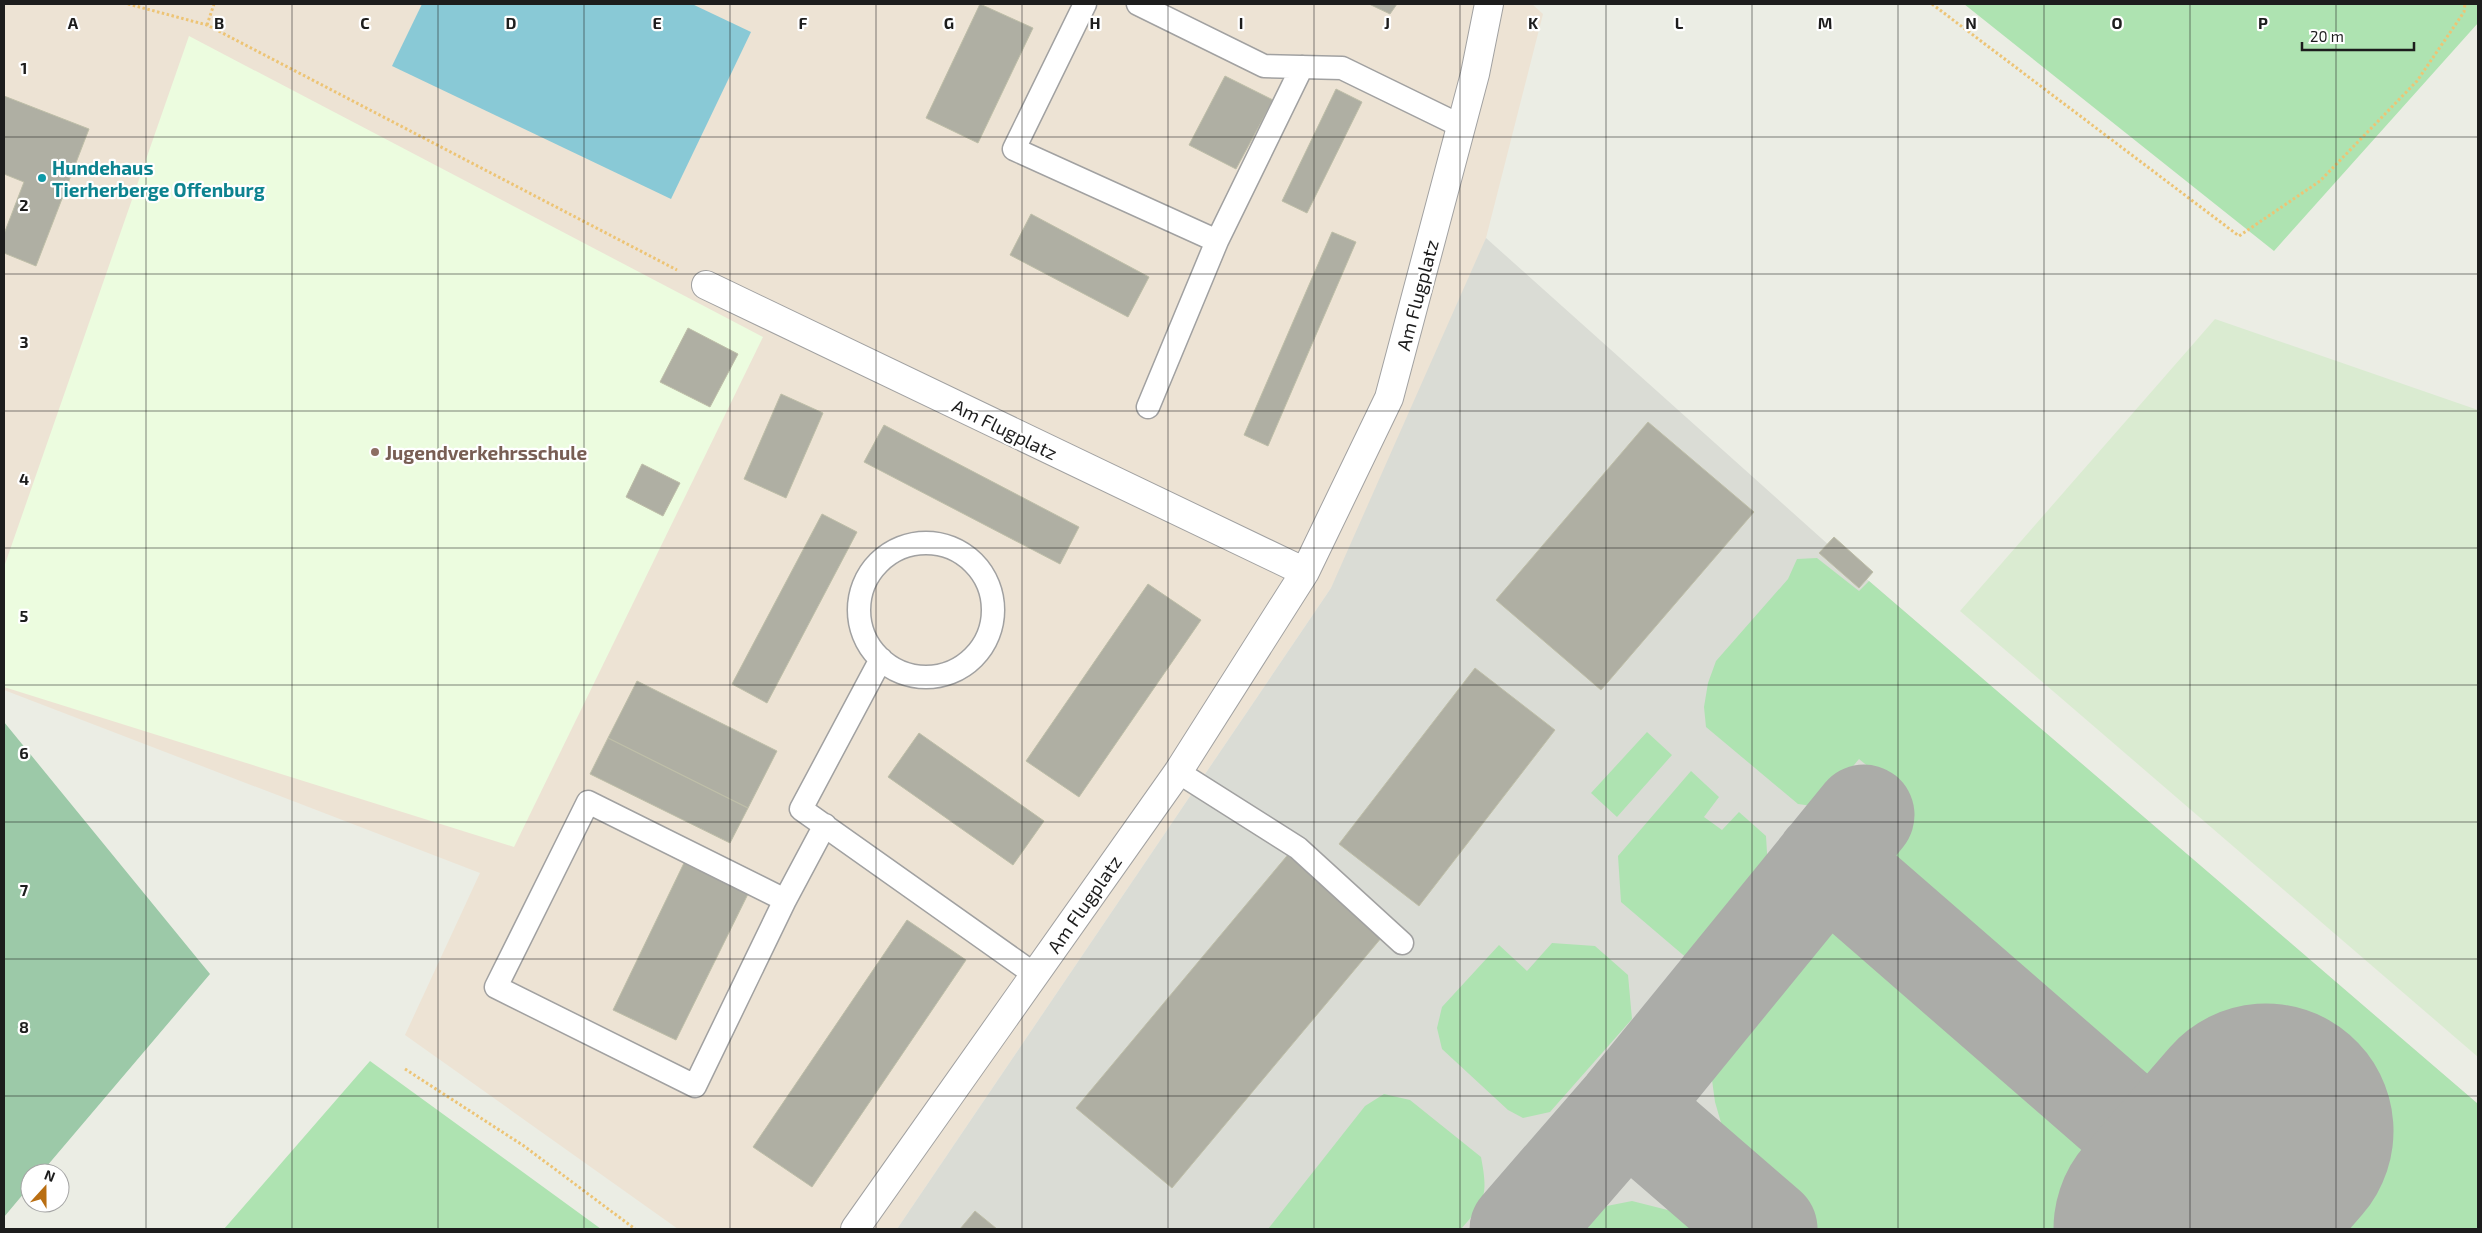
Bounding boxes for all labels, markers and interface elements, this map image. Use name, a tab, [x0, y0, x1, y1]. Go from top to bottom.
text: A	[68, 13, 79, 32]
text: B	[214, 13, 224, 32]
text: C	[360, 13, 370, 32]
text: D	[506, 13, 517, 32]
text: E	[652, 13, 662, 32]
text: F	[799, 13, 808, 32]
text: G	[944, 13, 954, 32]
text: H	[1089, 13, 1101, 32]
text: I	[1239, 13, 1243, 32]
text: J	[1384, 13, 1390, 32]
text: K	[1528, 13, 1539, 32]
text: L	[1675, 13, 1684, 32]
text: M	[1818, 13, 1832, 32]
text: N	[1965, 13, 1977, 32]
text: O	[2111, 13, 2123, 32]
text: P	[2258, 13, 2268, 32]
scale bar	[2302, 20, 2414, 52]
text: 20 m	[2310, 27, 2344, 45]
text: 1	[21, 58, 27, 77]
place label: Hundehaus Tierherberge Offenburg	[52, 156, 265, 201]
marker: Hundehaus Tierherberge Offenburg	[36, 172, 48, 184]
text: 2	[19, 195, 29, 214]
street label: Am Flugplatz	[1391, 237, 1443, 353]
text: 3	[19, 332, 29, 351]
street label: Am Flugplatz	[949, 394, 1061, 464]
place label: Jugendverkehrsschule	[385, 441, 587, 464]
marker: Jugendverkehrsschule	[369, 446, 381, 458]
text: 4	[19, 469, 29, 488]
text: 5	[20, 606, 29, 625]
text: 6	[19, 743, 29, 762]
street label: Am Flugplatz	[1042, 851, 1126, 957]
text: 7	[20, 880, 29, 899]
text: 8	[19, 1017, 29, 1036]
north arrow	[20, 1163, 70, 1213]
text: N	[42, 1166, 58, 1185]

